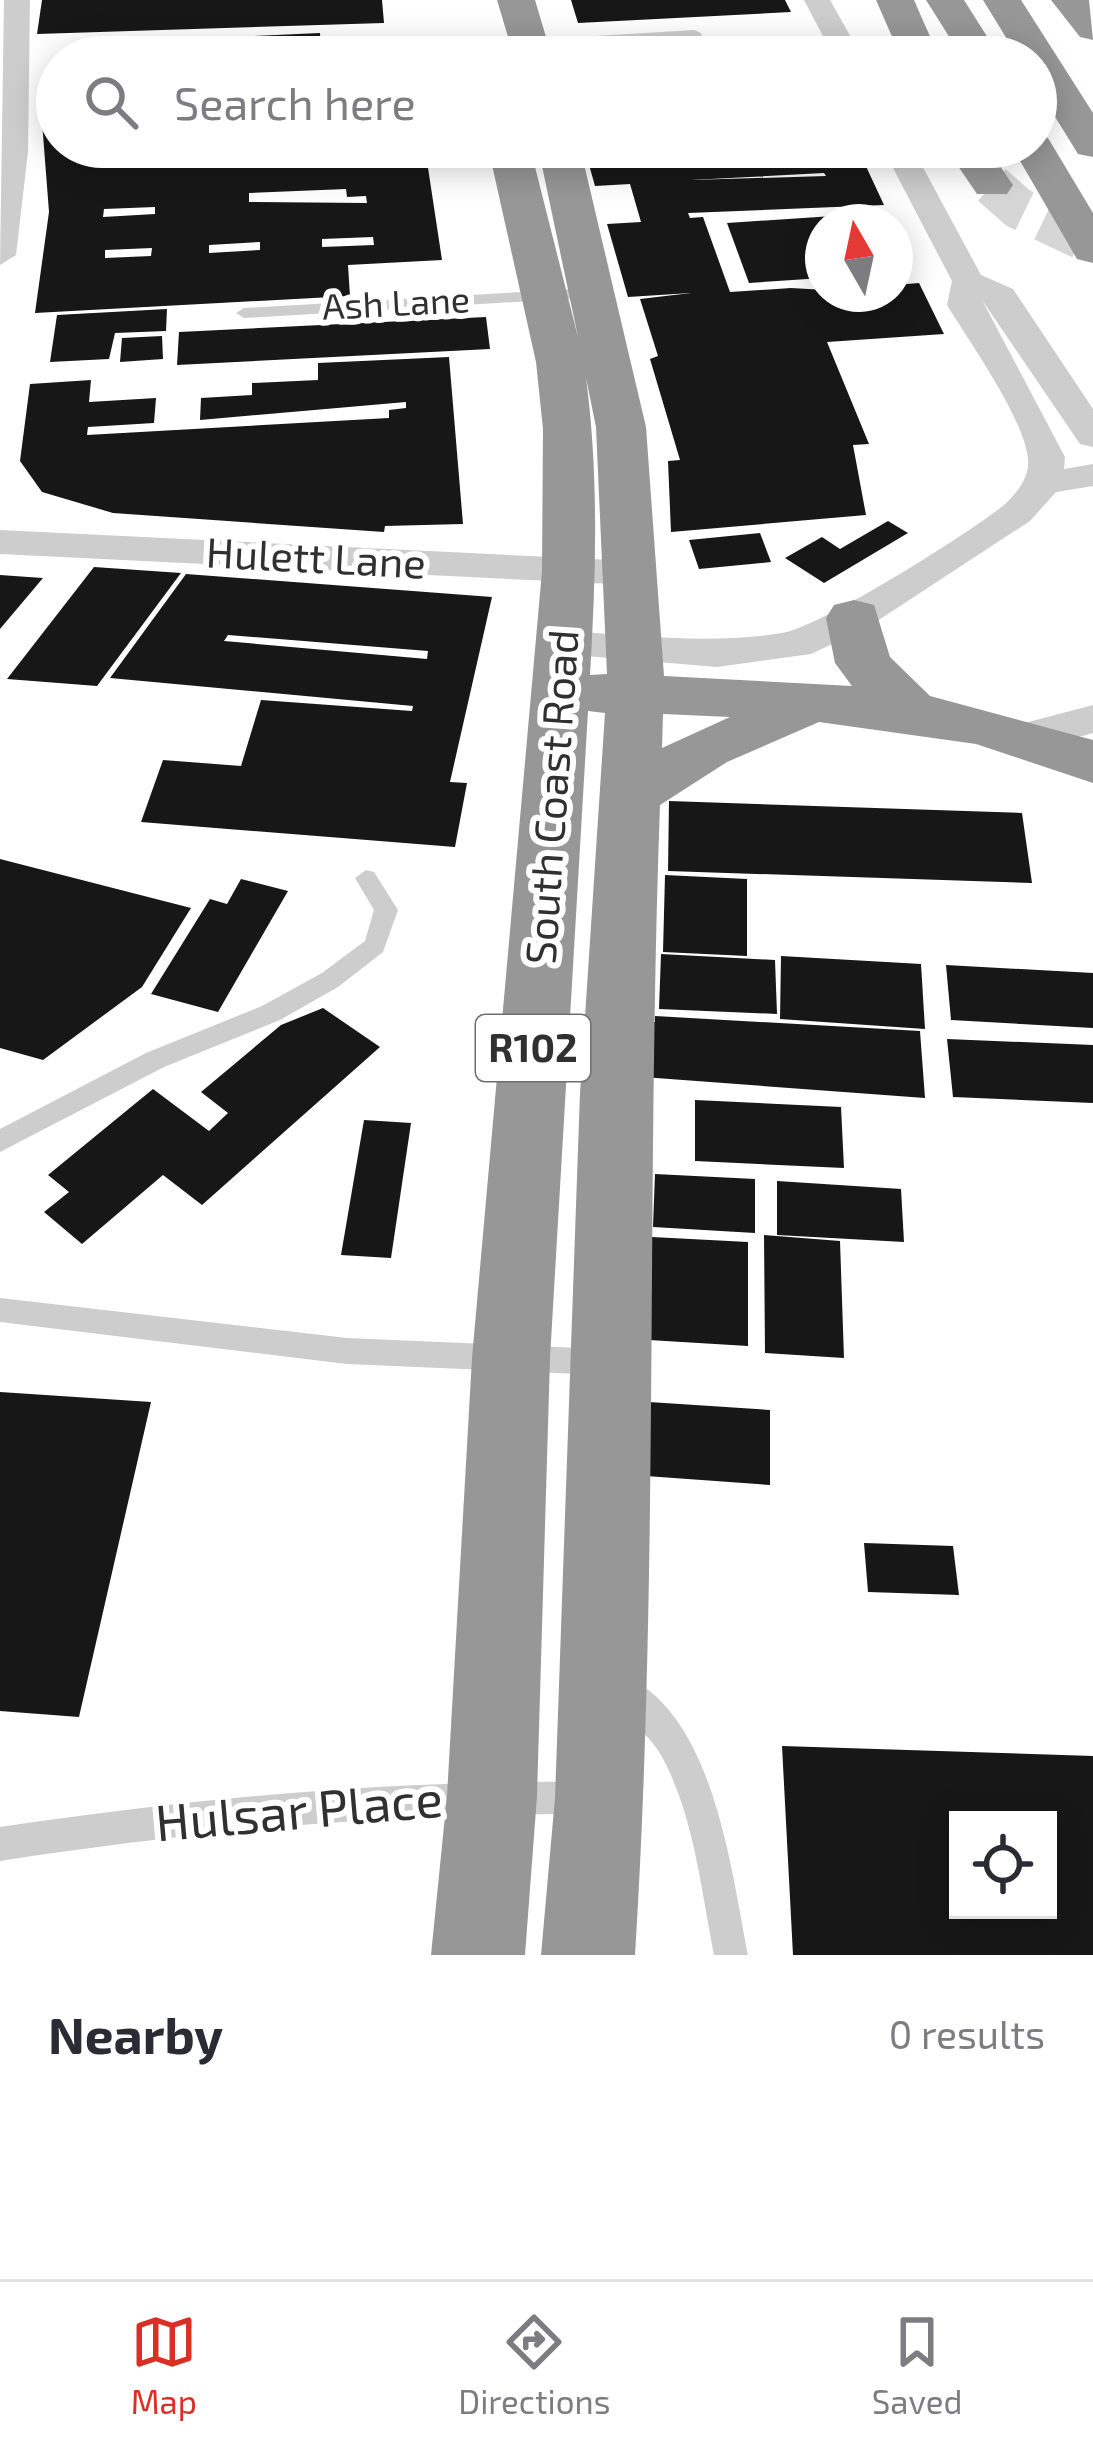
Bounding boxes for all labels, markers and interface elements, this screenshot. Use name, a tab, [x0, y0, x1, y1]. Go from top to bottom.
search box	[36, 36, 1057, 168]
icon: search	[78, 69, 144, 135]
text: Search here	[174, 75, 416, 129]
north arrow	[805, 204, 913, 312]
street label: Ash Lane	[321, 276, 471, 327]
street label: Hulett Lane	[205, 525, 427, 587]
street label: South Coast Road	[513, 628, 587, 966]
road number: R102	[476, 1015, 590, 1081]
street label: Hulsar Place	[153, 1766, 445, 1851]
map controls	[949, 1811, 1057, 1919]
button: locate	[949, 1811, 1057, 1919]
text: Nearby	[48, 2003, 223, 2064]
text: 0 results	[889, 2010, 1045, 2057]
tab: Map	[131, 2309, 197, 2421]
tab: Directions	[458, 2309, 610, 2421]
tab: Saved	[872, 2309, 962, 2421]

